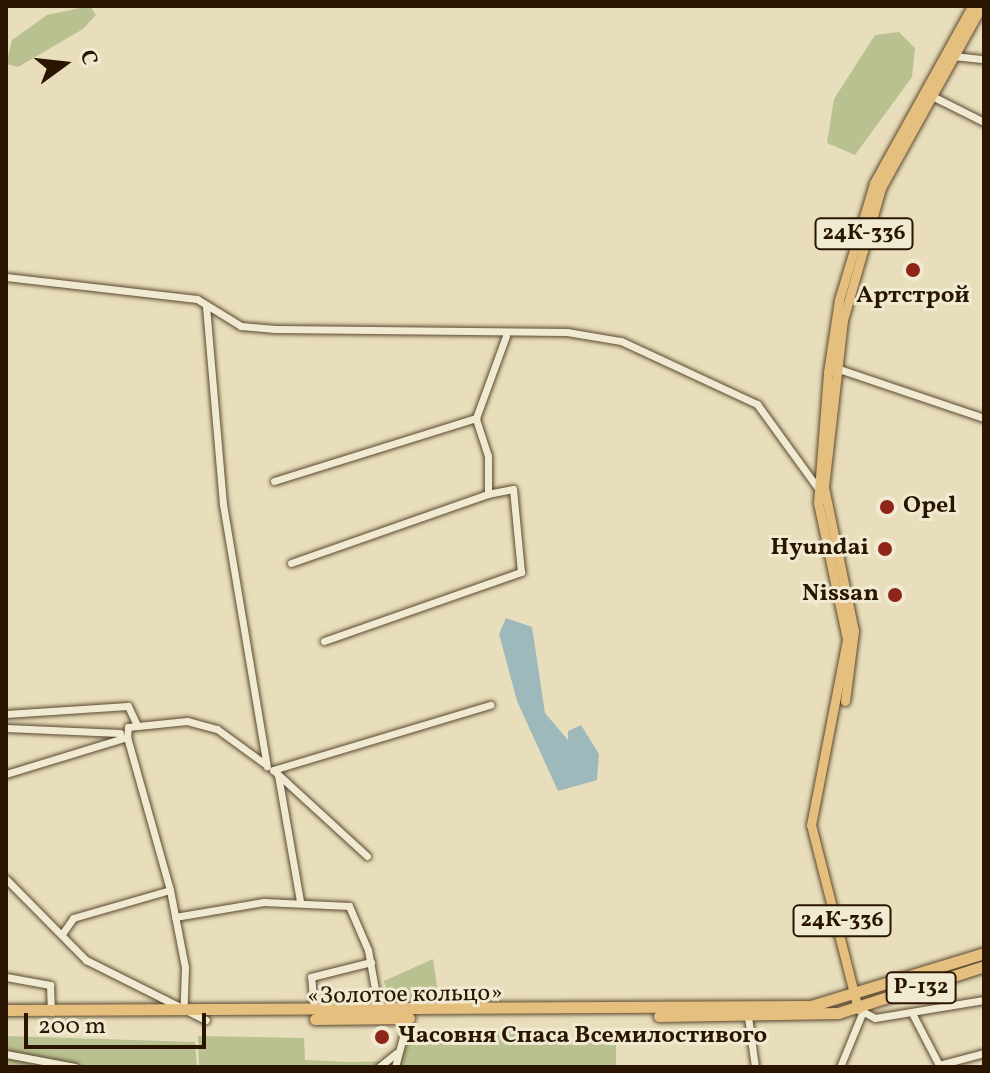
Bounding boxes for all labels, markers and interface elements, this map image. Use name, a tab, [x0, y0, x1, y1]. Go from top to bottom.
north arrow	[24, 24, 104, 104]
text: С	[71, 47, 104, 69]
road number: 24К-336	[814, 216, 914, 252]
marker: Артстрой	[904, 261, 922, 279]
place label: Артстрой	[856, 283, 970, 311]
place label: Opel	[903, 493, 956, 521]
marker: Opel	[878, 498, 896, 516]
place label: Hyundai	[771, 535, 869, 563]
marker: Hyundai	[876, 540, 894, 558]
place label: Nissan	[802, 581, 879, 609]
marker: Nissan	[886, 586, 904, 604]
road number: 24К-336	[792, 903, 892, 939]
road number: Р-132	[885, 970, 957, 1006]
street label: «Золотое кольцо»	[307, 980, 503, 1012]
scale bar	[28, 997, 210, 1047]
text: 200 m	[38, 1010, 106, 1044]
place label: Часовня Спаса Всемилостивого	[398, 1023, 767, 1051]
marker: Часовня Спаса Всемилостивого	[373, 1028, 391, 1046]

